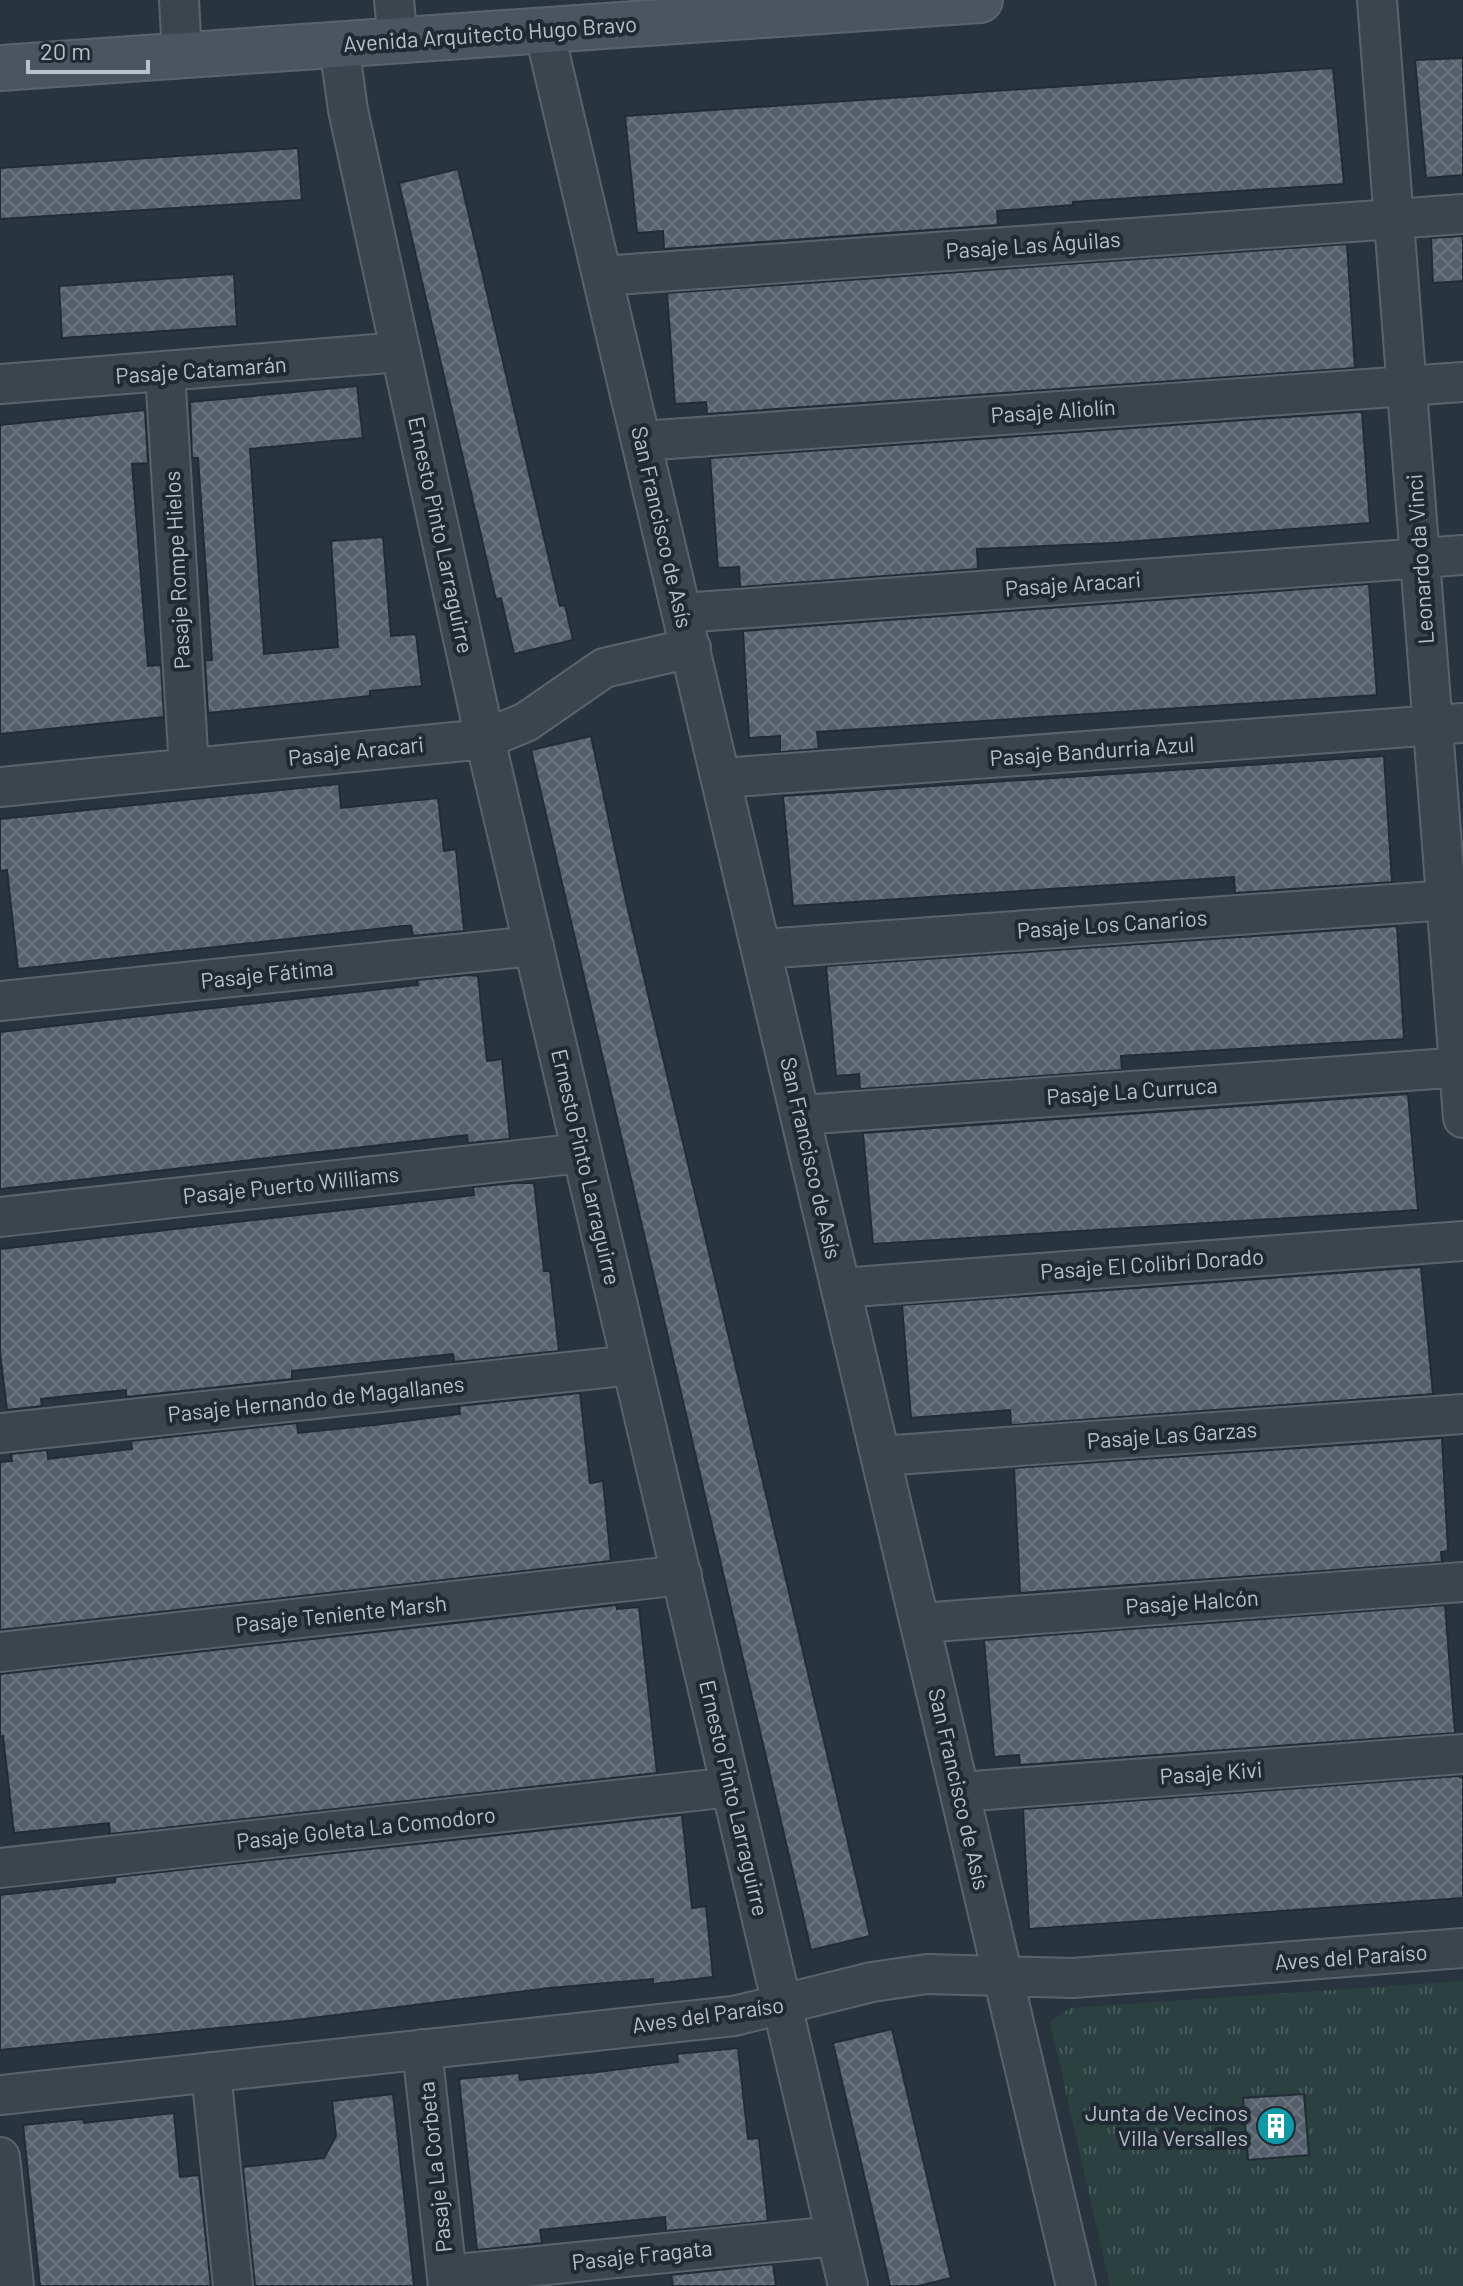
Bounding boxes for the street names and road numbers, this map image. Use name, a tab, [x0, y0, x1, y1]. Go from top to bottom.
street label: Avenida Arquitecto Hugo Bravo	[342, 10, 638, 56]
street label: Pasaje Las Águilas	[945, 225, 1121, 263]
street label: Pasaje Catamarán	[114, 350, 287, 388]
street label: Pasaje Aliolín	[990, 393, 1116, 427]
street label: Ernesto Pinto Larraguirre	[404, 414, 480, 656]
street label: San Francisco de Asís	[627, 423, 699, 630]
street label: Pasaje Rompe Hielos	[158, 470, 194, 670]
street label: Leonardo da Vinci	[1400, 473, 1438, 645]
street label: Pasaje Aracari	[1004, 565, 1142, 601]
street label: Pasaje Aracari	[287, 730, 425, 770]
street label: Pasaje Bandurria Azul	[989, 730, 1195, 770]
street label: Pasaje Los Canarios	[1016, 903, 1208, 943]
street label: Pasaje Fátima	[199, 953, 335, 993]
street label: Ernesto Pinto Larraguirre	[547, 1046, 627, 1287]
street label: San Francisco de Asís	[776, 1054, 848, 1261]
street label: Pasaje La Curruca	[1046, 1071, 1218, 1109]
street label: Pasaje Puerto Williams	[182, 1160, 400, 1208]
street label: Pasaje El Colibrí Dorado	[1039, 1242, 1265, 1284]
street label: Pasaje Hernando de Magallanes	[166, 1369, 466, 1427]
street label: Pasaje Las Garzas	[1086, 1415, 1258, 1453]
street label: Pasaje Halcón	[1125, 1583, 1259, 1619]
street label: Pasaje Teniente Marsh	[234, 1589, 448, 1637]
street label: Ernesto Pinto Larraguirre	[695, 1677, 775, 1918]
street label: San Francisco de Asís	[924, 1685, 996, 1892]
street label: Pasaje Kivi	[1159, 1755, 1263, 1789]
street label: Pasaje Goleta La Comodoro	[235, 1800, 497, 1854]
street label: Aves del Paraíso	[1274, 1938, 1428, 1974]
street label: Aves del Paraíso	[630, 1990, 786, 2038]
street label: Pasaje La Corbeta	[412, 2080, 456, 2254]
street label: Pasaje Fragata	[570, 2234, 713, 2274]

